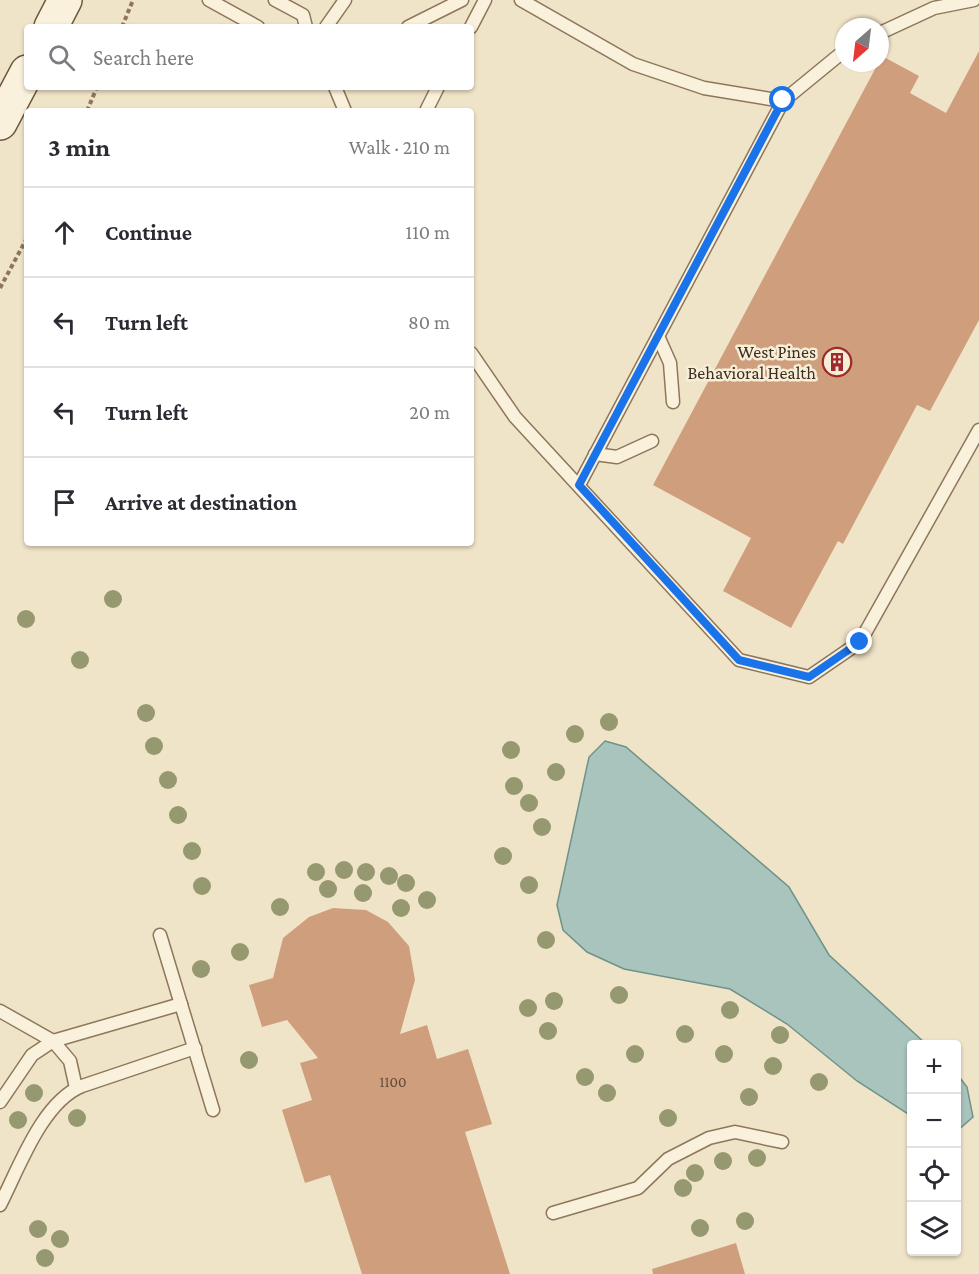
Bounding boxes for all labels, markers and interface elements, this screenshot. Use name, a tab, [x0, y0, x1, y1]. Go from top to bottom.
north arrow	[835, 18, 889, 72]
search box	[24, 24, 474, 90]
icon: search	[45, 41, 78, 74]
text: Search here	[93, 45, 194, 70]
route start	[769, 86, 795, 112]
text: 3 min	[48, 133, 110, 162]
text: Walk · 210 m	[349, 136, 450, 158]
icon: ahead	[48, 216, 81, 249]
text: Continue	[105, 220, 192, 245]
text: 110 m	[406, 221, 450, 243]
icon: left	[48, 306, 81, 339]
text: Turn left	[105, 310, 188, 335]
text: 80 m	[408, 311, 450, 333]
place label: West Pines Behavioral Health	[687, 342, 816, 383]
building icon: West Pines Behavioral Health	[821, 346, 853, 378]
icon: left	[48, 396, 81, 429]
text: Turn left	[105, 400, 188, 425]
text: 20 m	[409, 401, 450, 423]
icon: arrive	[48, 486, 81, 519]
text: Arrive at destination	[105, 490, 297, 515]
route end	[846, 628, 872, 654]
map controls	[907, 1040, 961, 1256]
button: +	[907, 1040, 961, 1094]
house number: 1100	[380, 1074, 406, 1090]
button: −	[907, 1094, 961, 1148]
button: locate	[907, 1148, 961, 1202]
button: layers	[907, 1202, 961, 1256]

